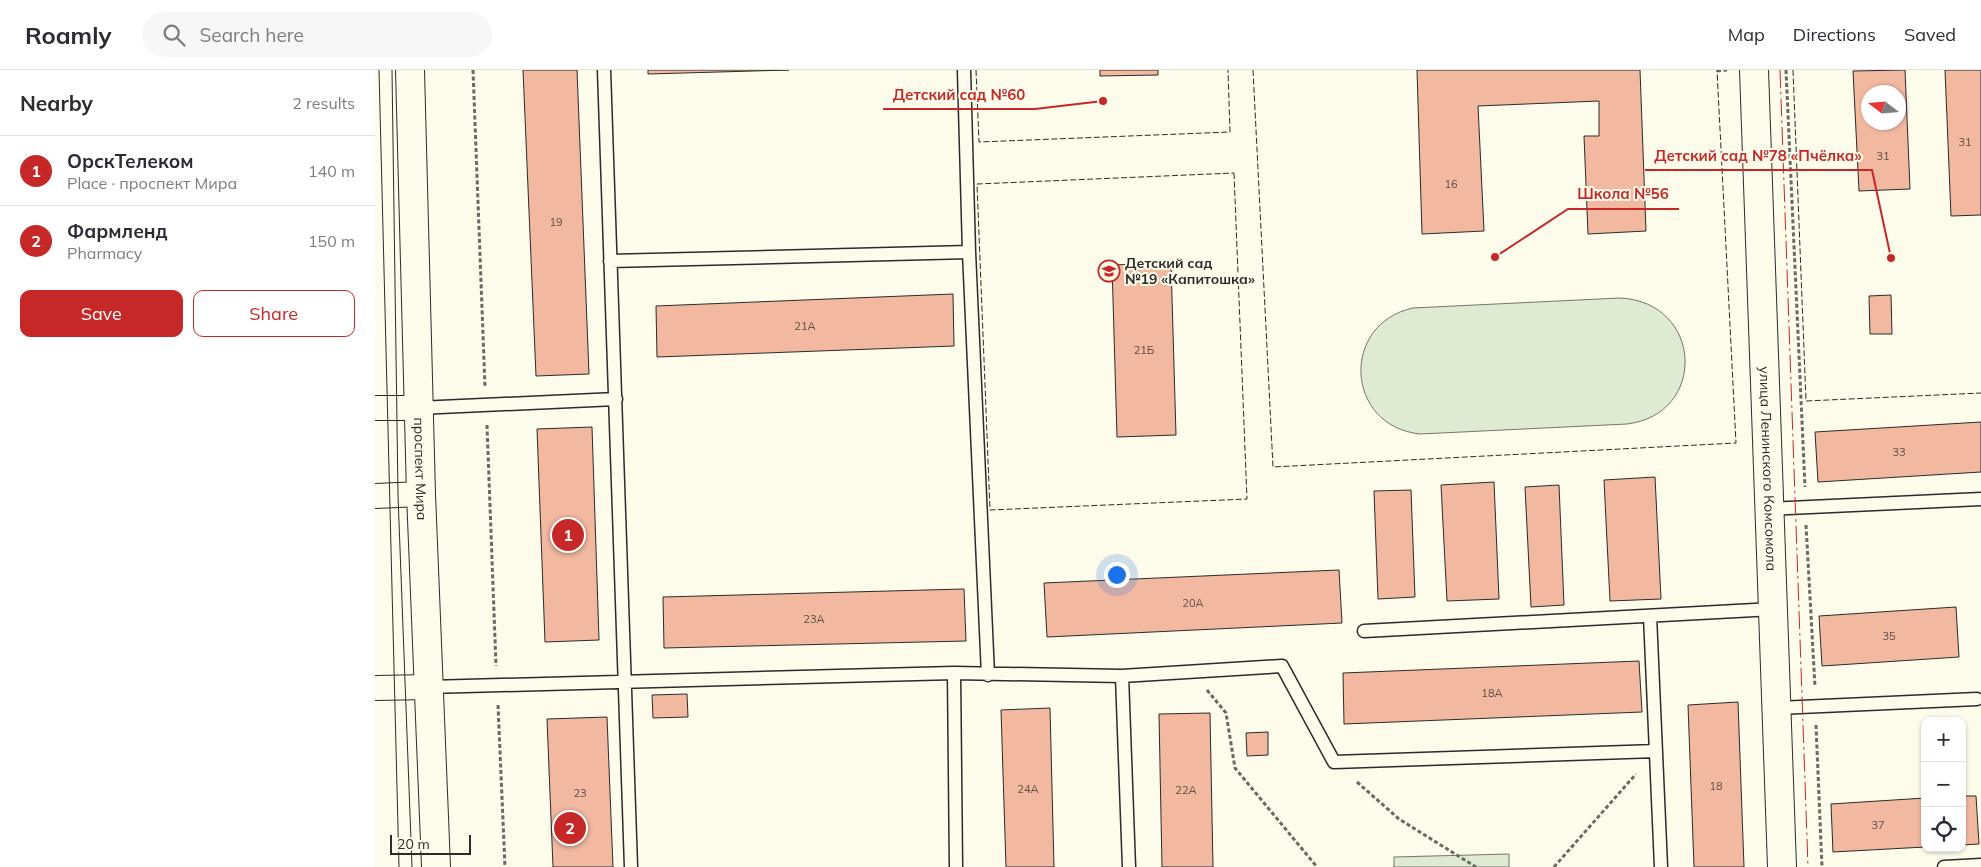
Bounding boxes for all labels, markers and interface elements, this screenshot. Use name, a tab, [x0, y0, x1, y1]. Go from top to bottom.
search box	[142, 12, 492, 57]
text: Roamly	[25, 20, 112, 50]
icon: search	[160, 21, 188, 49]
text: Search here	[200, 23, 304, 47]
text: Map	[1728, 23, 1765, 46]
text: Directions	[1793, 23, 1876, 46]
text: Saved	[1904, 23, 1956, 46]
callout: Детский сад №60	[883, 79, 1035, 109]
text: Детский сад №60	[893, 85, 1025, 104]
north arrow	[1861, 85, 1906, 130]
text: Nearby	[20, 90, 93, 116]
text: 2 results	[292, 93, 355, 113]
house number: 31	[1958, 135, 1972, 149]
callout: Детский сад №78 «Пчёлка»	[1645, 140, 1872, 170]
text: Детский сад №78 «Пчёлка»	[1654, 146, 1862, 165]
text: ОрскТелеком	[67, 149, 193, 173]
house number: 31	[1876, 149, 1890, 163]
text: 1	[31, 161, 41, 181]
text: 140 m	[308, 161, 355, 181]
text: Place · проспект Мира	[67, 173, 237, 193]
house number: 16	[1444, 177, 1458, 191]
callout: Школа №56	[1568, 179, 1679, 209]
text: Школа №56	[1577, 184, 1669, 203]
house number: 19	[549, 215, 563, 229]
text: Фармленд	[67, 219, 168, 243]
text: 2	[31, 231, 41, 251]
text: 150 m	[308, 231, 355, 251]
text: Pharmacy	[67, 243, 142, 263]
place label: Детский сад №19 «Капитошка»	[1125, 254, 1255, 288]
school or university icon: Детский сад №19 «Капитошка»	[1097, 259, 1121, 283]
button: Save	[20, 290, 183, 337]
button: Share	[193, 290, 355, 337]
house number: 21А	[794, 319, 816, 333]
house number: 21Б	[1134, 343, 1154, 357]
street label: улица Ленинского Комсомола	[1755, 366, 1781, 571]
street label: проспект Мира	[410, 417, 431, 521]
house number: 33	[1892, 445, 1906, 459]
pin: 1	[552, 516, 584, 554]
your location	[1104, 562, 1130, 588]
house number: 20А	[1182, 596, 1204, 610]
house number: 23А	[803, 612, 825, 626]
house number: 35	[1882, 629, 1896, 643]
house number: 18А	[1481, 686, 1503, 700]
map controls	[1921, 717, 1966, 852]
button: +	[1921, 717, 1966, 762]
button: −	[1921, 762, 1966, 807]
house number: 18	[1709, 779, 1723, 793]
house number: 24А	[1017, 782, 1039, 796]
house number: 22А	[1175, 783, 1197, 797]
house number: 23	[573, 786, 587, 800]
button: locate	[1921, 807, 1966, 852]
pin: 2	[554, 809, 586, 847]
house number: 37	[1871, 818, 1885, 832]
scale bar	[390, 832, 471, 855]
text: 20 m	[397, 835, 430, 853]

